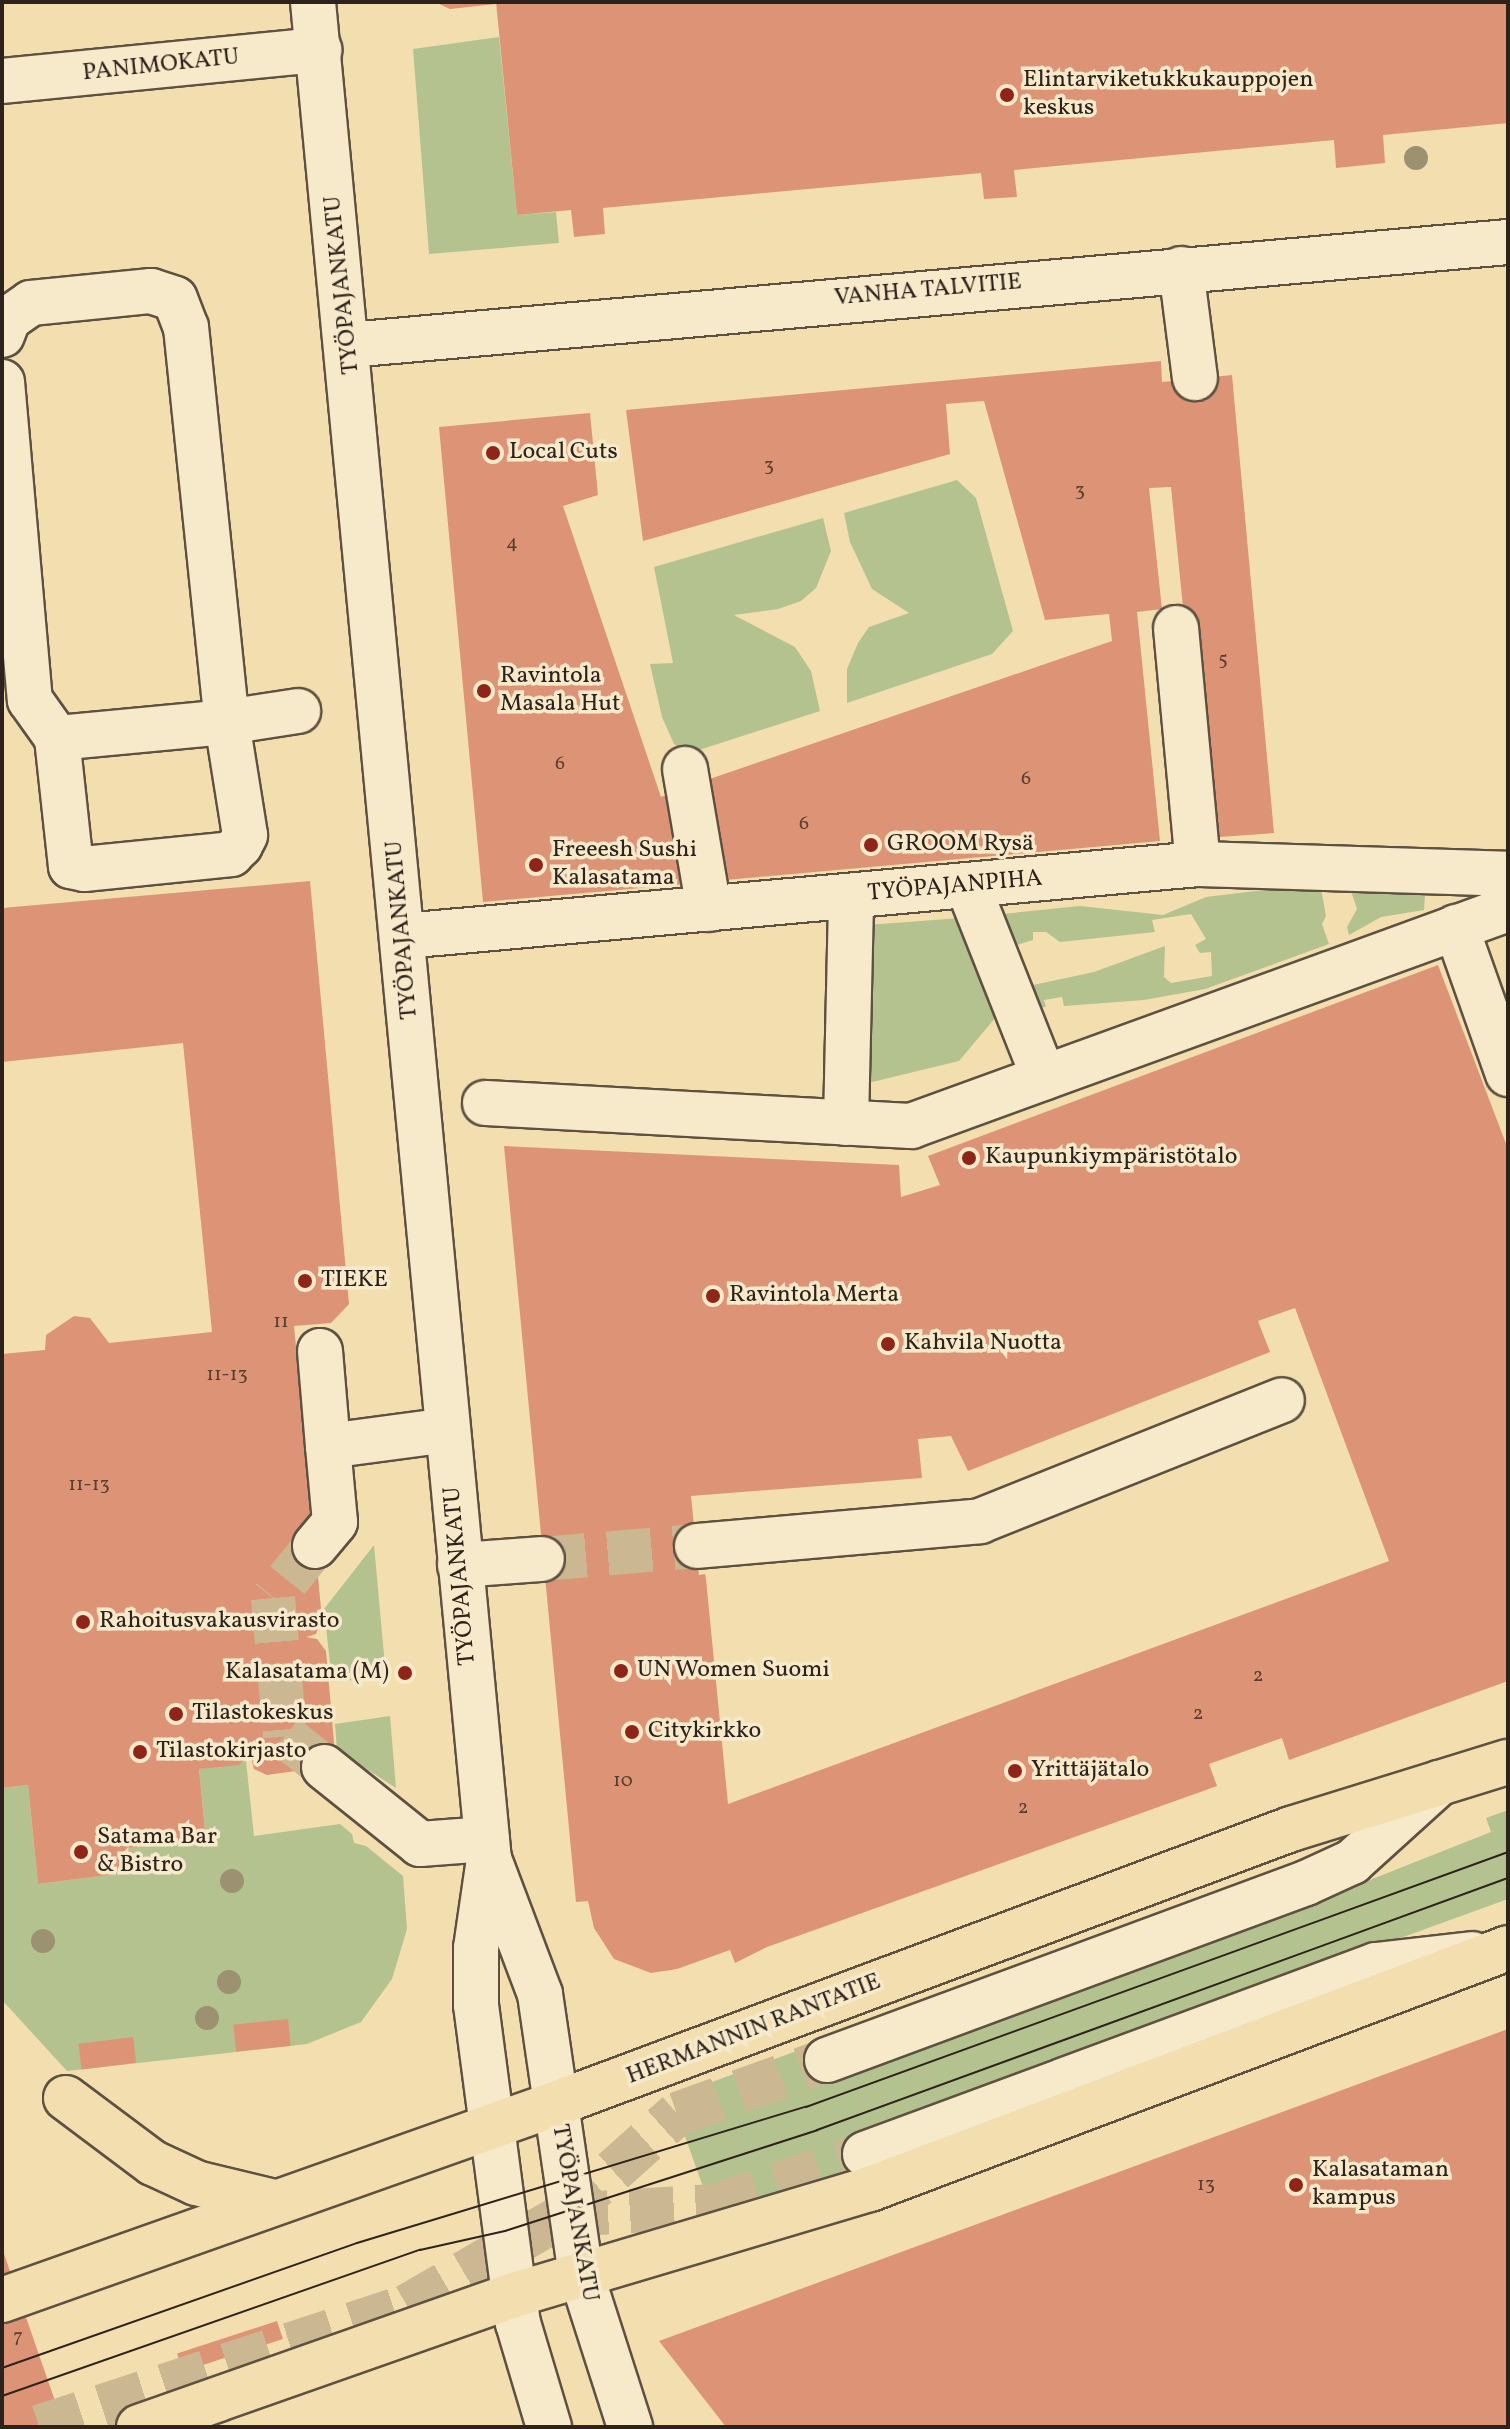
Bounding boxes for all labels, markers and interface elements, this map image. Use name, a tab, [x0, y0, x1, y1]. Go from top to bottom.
street label: PANIMOKATU	[81, 43, 241, 89]
place label: Elintarviketukkukauppojen keskus	[1023, 67, 1314, 123]
marker: Elintarviketukkukauppojen keskus	[998, 86, 1016, 104]
street label: TYÖPAJANKATU	[319, 194, 367, 376]
street label: VANHA TALVITIE	[833, 268, 1023, 314]
place label: Local Cuts	[509, 439, 618, 467]
marker: Local Cuts	[484, 444, 502, 462]
house number: 3	[764, 454, 774, 478]
house number: 3	[1075, 479, 1085, 503]
house number: 4	[506, 531, 518, 555]
house number: 5	[1218, 648, 1228, 672]
place label: Ravintola Masala Hut	[500, 663, 620, 719]
marker: Ravintola Masala Hut	[475, 682, 493, 700]
house number: 6	[555, 752, 565, 776]
house number: 6	[1021, 767, 1031, 791]
house number: 6	[799, 812, 809, 836]
place label: GROOM Rysä	[887, 831, 1034, 859]
marker: GROOM Rysä	[862, 836, 880, 854]
place label: Freeesh Sushi Kalasatama	[552, 837, 697, 893]
street label: TYÖPAJANKATU	[381, 839, 425, 1021]
marker: Freeesh Sushi Kalasatama	[527, 856, 545, 874]
street label: TYÖPAJANPIHA	[866, 865, 1044, 909]
place label: Kaupunkiympäristötalo	[985, 1144, 1237, 1172]
marker: Kaupunkiympäristötalo	[960, 1149, 978, 1167]
place label: TIEKE	[321, 1267, 388, 1295]
marker: TIEKE	[296, 1272, 314, 1290]
place label: Ravintola Merta	[729, 1282, 899, 1310]
marker: Ravintola Merta	[704, 1287, 722, 1305]
house number: 11	[273, 1310, 289, 1334]
place label: Kahvila Nuotta	[904, 1330, 1062, 1358]
marker: Kahvila Nuotta	[879, 1335, 897, 1353]
house number: 11-13	[206, 1363, 248, 1387]
house number: 11-13	[68, 1473, 110, 1497]
street label: TYÖPAJANKATU	[439, 1485, 483, 1667]
place label: Rahoitusvakausvirasto	[99, 1608, 340, 1636]
marker: Rahoitusvakausvirasto	[74, 1613, 92, 1631]
place label: UN Women Suomi	[637, 1657, 830, 1685]
place label: Kalasatama (M)	[225, 1659, 389, 1687]
marker: UN Women Suomi	[612, 1662, 630, 1680]
marker: Kalasatama (M)	[396, 1664, 414, 1682]
house number: 2	[1253, 1664, 1263, 1688]
place label: Tilastokeskus	[192, 1700, 333, 1728]
house number: 2	[1193, 1702, 1203, 1726]
marker: Tilastokeskus	[167, 1705, 185, 1723]
place label: Citykirkko	[648, 1718, 761, 1746]
marker: Citykirkko	[623, 1723, 641, 1741]
place label: Tilastokirjasto	[156, 1738, 307, 1766]
marker: Tilastokirjasto	[131, 1743, 149, 1761]
place label: Yrittäjätalo	[1031, 1757, 1149, 1785]
marker: Yrittäjätalo	[1006, 1762, 1024, 1780]
house number: 10	[613, 1769, 633, 1793]
house number: 2	[1018, 1796, 1028, 1820]
place label: Satama Bar & Bistro	[97, 1824, 217, 1880]
marker: Satama Bar & Bistro	[72, 1843, 90, 1861]
street label: HERMANNIN RANTATIE	[623, 1968, 885, 2092]
street label: TYÖPAJANKATU	[544, 2122, 604, 2304]
place label: Kalasataman kampus	[1312, 2157, 1449, 2213]
house number: 13	[1197, 2173, 1215, 2197]
marker: Kalasataman kampus	[1287, 2176, 1305, 2194]
house number: 7	[13, 2325, 23, 2349]

